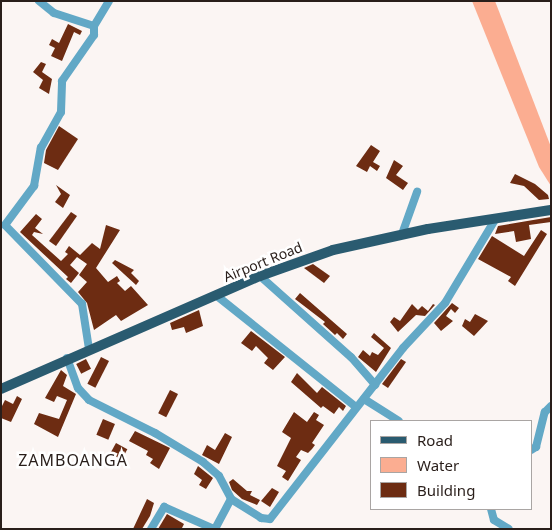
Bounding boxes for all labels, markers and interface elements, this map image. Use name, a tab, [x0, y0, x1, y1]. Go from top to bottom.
street label: Airport Road	[221, 239, 305, 285]
legend	[370, 420, 532, 510]
text: Road	[417, 430, 453, 450]
district label: ZAMBOANGA	[17, 450, 129, 470]
text: Water	[417, 455, 459, 475]
text: Building	[417, 480, 475, 500]

